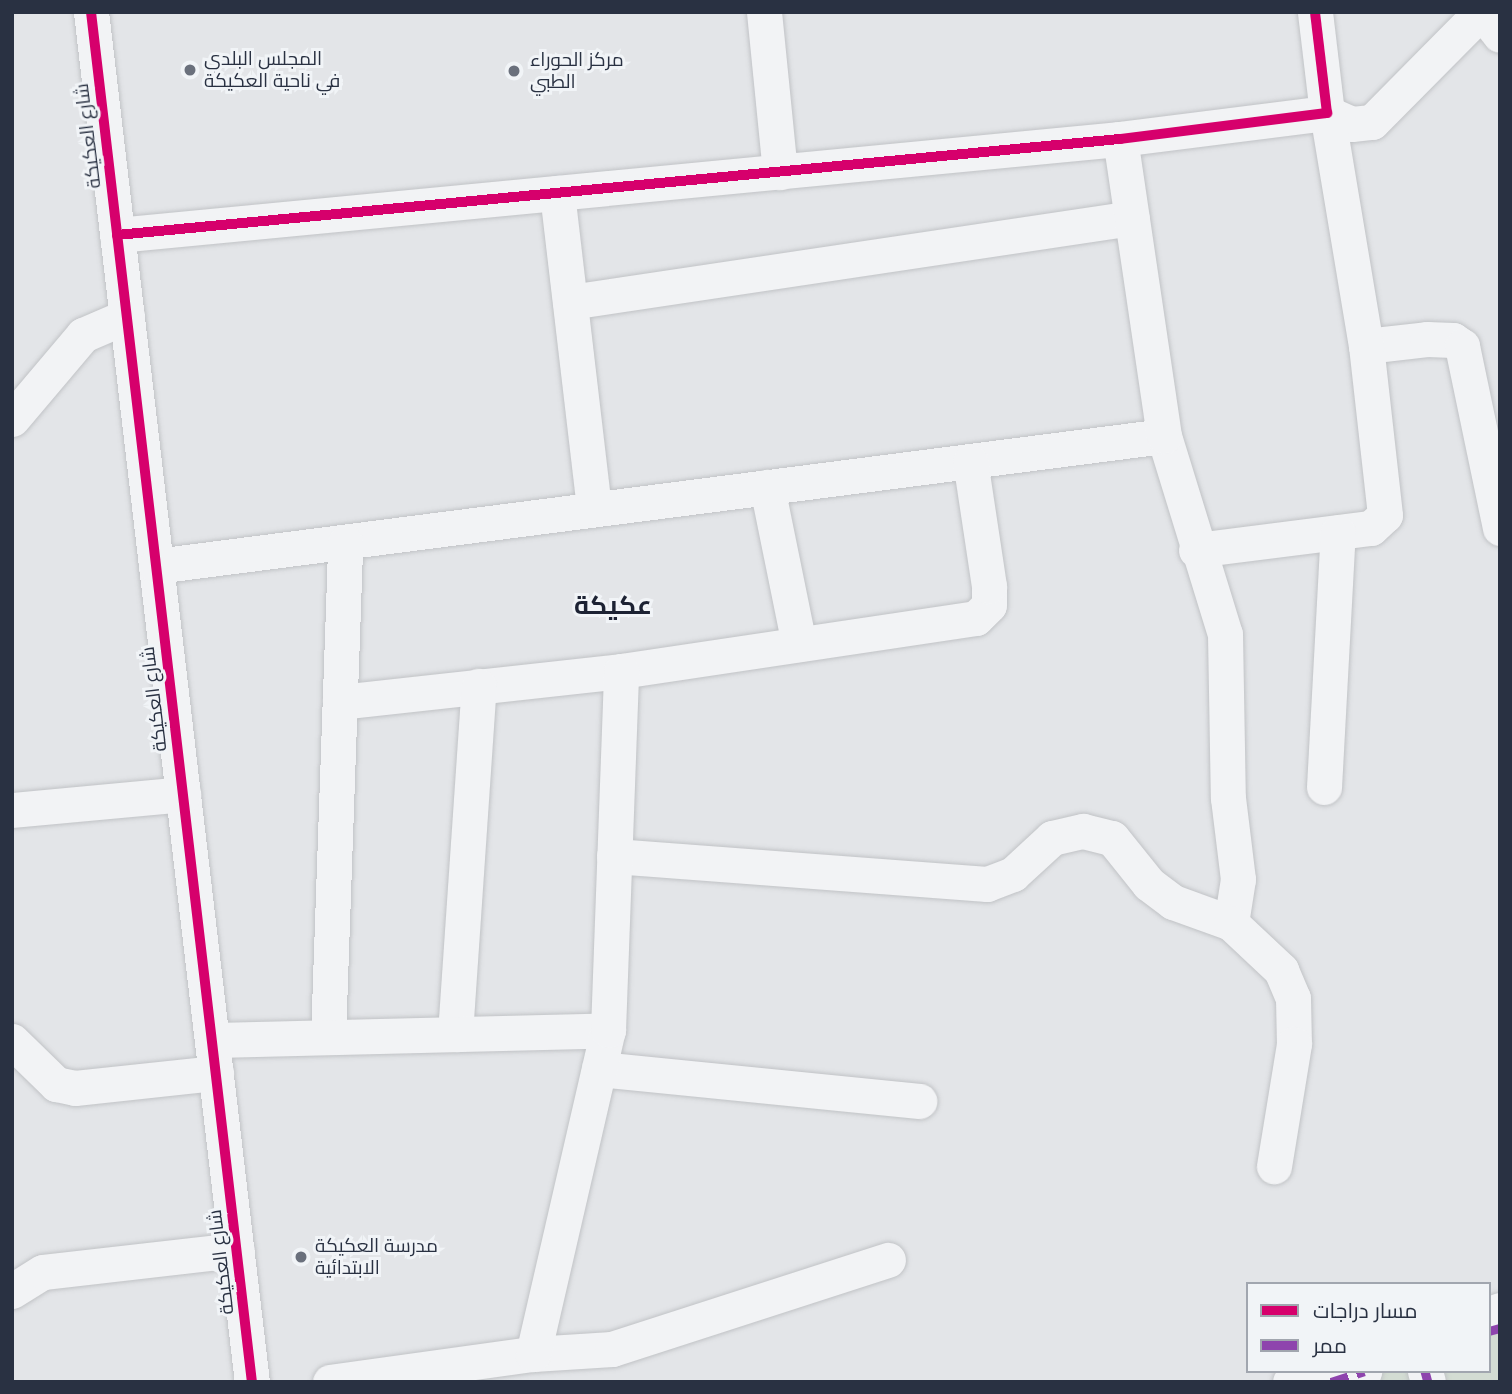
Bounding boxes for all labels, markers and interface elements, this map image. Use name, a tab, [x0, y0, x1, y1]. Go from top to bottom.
place label: المجلس البلدي في ناحية العكيكة	[204, 48, 340, 92]
place label: مركز الحوراء الطبي	[530, 49, 624, 93]
marker: مركز الحوراء الطبي	[504, 61, 524, 81]
marker: المجلس البلدي في ناحية العكيكة	[182, 62, 198, 78]
street label: شارع العكيكة	[70, 82, 106, 190]
district label: عكيكة	[574, 589, 652, 621]
street label: شارع العكيكة	[136, 645, 172, 753]
street label: شارع العكيكة	[203, 1208, 239, 1316]
place label: مدرسة العكيكة الابتدائية	[315, 1235, 438, 1279]
marker: مدرسة العكيكة الابتدائية	[293, 1249, 309, 1265]
legend	[1246, 1282, 1491, 1373]
text: مسار دراجات	[1313, 1296, 1417, 1324]
text: ممر	[1313, 1331, 1347, 1359]

